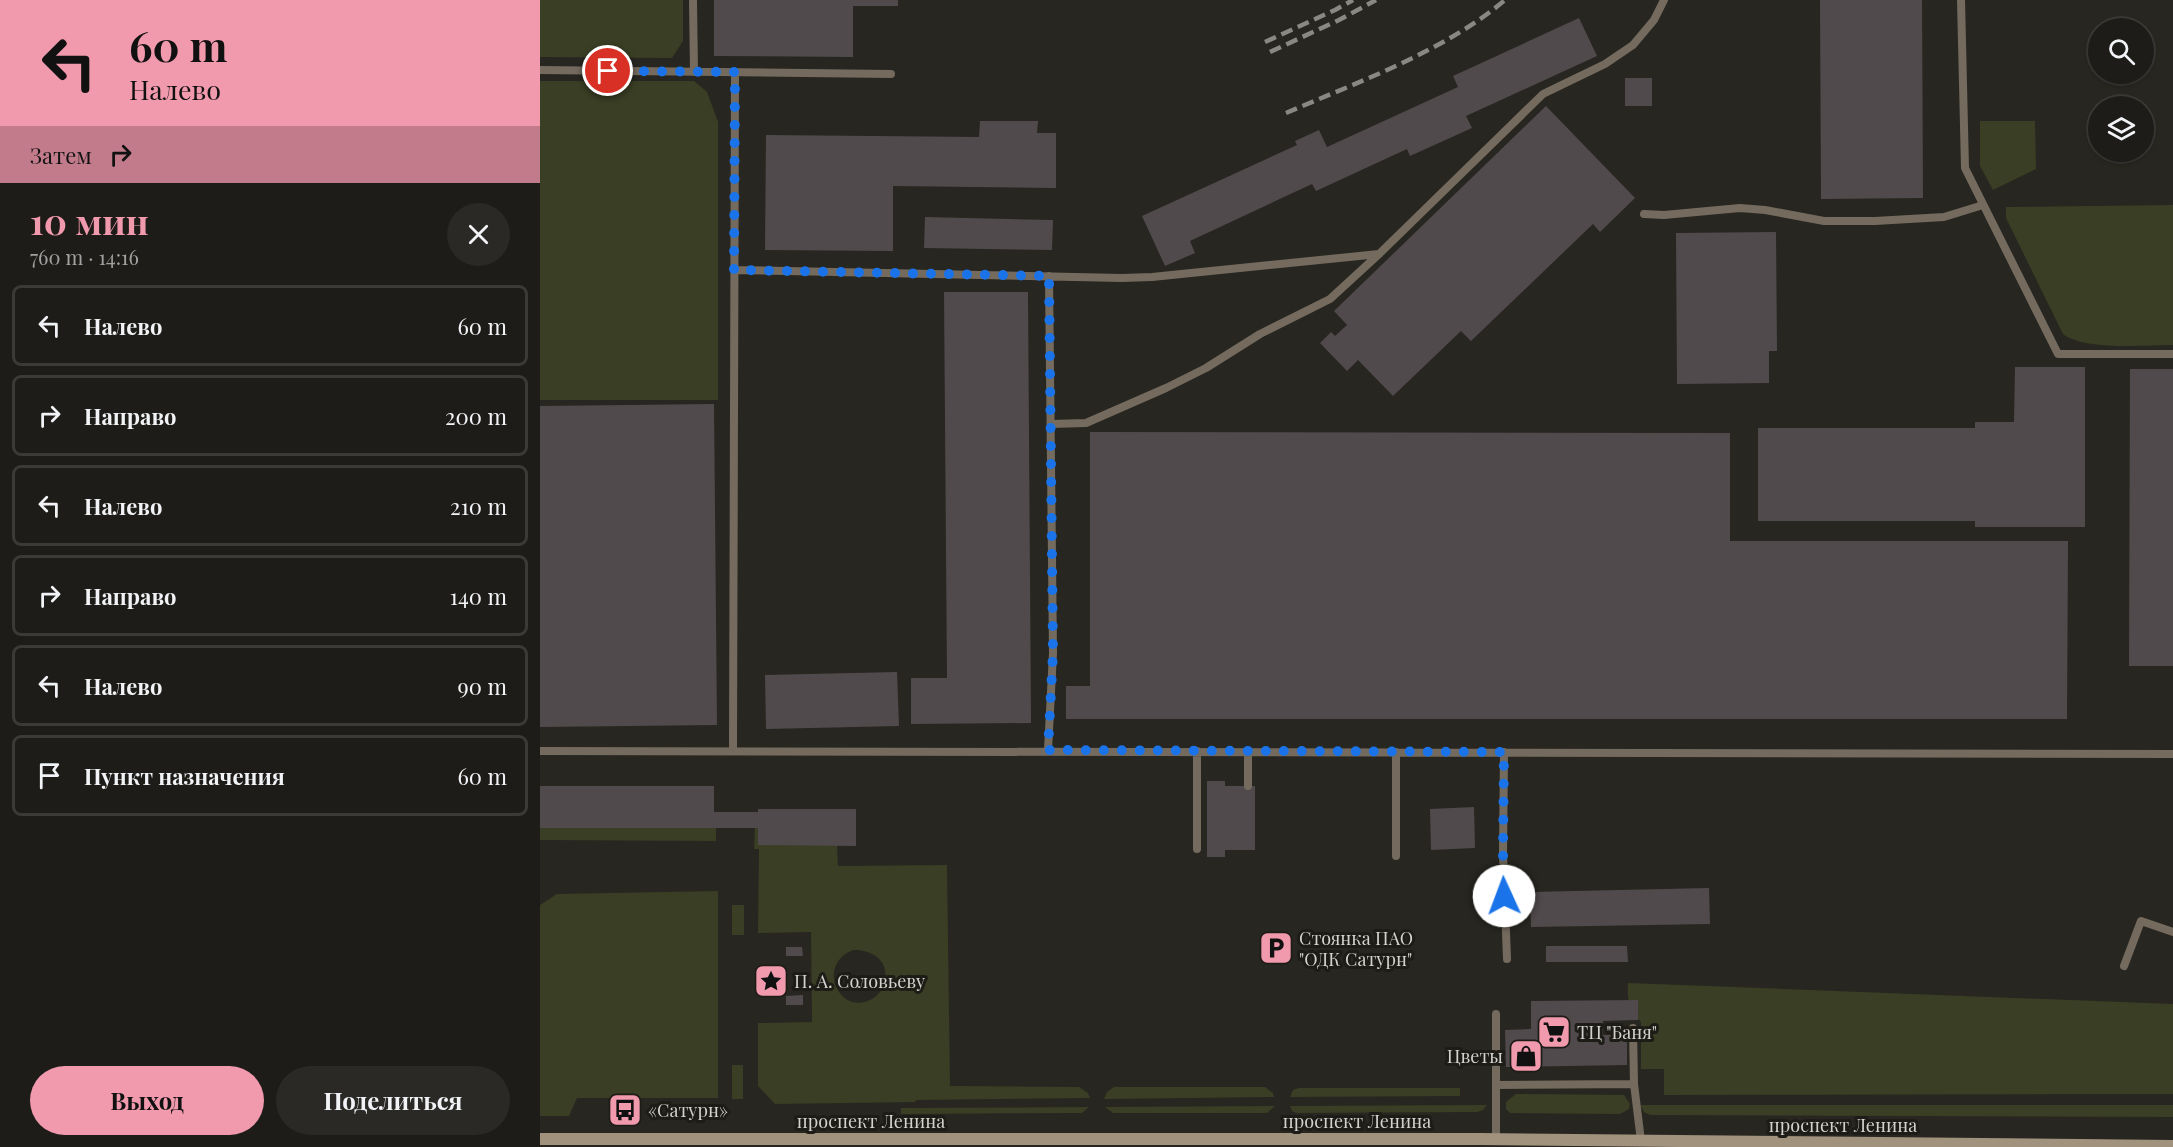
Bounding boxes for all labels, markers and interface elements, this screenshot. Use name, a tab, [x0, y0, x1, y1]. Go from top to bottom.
text: 60 m	[129, 17, 227, 73]
map controls	[2088, 18, 2154, 162]
button: search	[2088, 18, 2154, 84]
icon: left	[30, 24, 108, 102]
pin	[582, 45, 633, 96]
icon: arrive	[591, 54, 624, 87]
text: Налево	[129, 71, 221, 107]
button: layers	[2088, 96, 2154, 162]
icon: right	[104, 138, 137, 171]
text: Затем	[30, 140, 92, 170]
text: 10 мин	[30, 196, 149, 244]
button: close	[447, 203, 510, 266]
text: 760 m · 14:16	[30, 243, 139, 270]
icon: left	[33, 309, 66, 342]
text: Налево	[84, 311, 162, 341]
text: 60 m	[457, 311, 507, 341]
icon: right	[33, 399, 66, 432]
text: Направо	[84, 401, 177, 431]
text: 200 m	[445, 401, 507, 431]
icon: left	[33, 489, 66, 522]
text: Налево	[84, 491, 162, 521]
text: 210 m	[450, 491, 507, 521]
icon: right	[33, 579, 66, 612]
text: Направо	[84, 581, 177, 611]
text: 140 m	[450, 581, 507, 611]
icon: left	[33, 669, 66, 702]
text: Налево	[84, 671, 162, 701]
text: 90 m	[458, 671, 507, 701]
icon: arrive	[33, 759, 66, 792]
text: Пункт назначения	[84, 761, 285, 791]
text: 60 m	[457, 761, 507, 791]
position arrow	[1472, 864, 1536, 928]
place label: Стоянка ПАО "ОДК Сатурн"	[1299, 926, 1413, 971]
parking icon: Стоянка ПАО "ОДК Сатурн"	[1258, 930, 1294, 966]
place icon: П. А. Соловьеву	[753, 963, 789, 999]
place label: П. А. Соловьеву	[794, 969, 925, 993]
supermarket icon: ТЦ "Баня"	[1536, 1014, 1572, 1050]
place label: ТЦ "Баня"	[1577, 1020, 1657, 1044]
shop icon: Цветы	[1508, 1038, 1544, 1074]
place label: Цветы	[1447, 1044, 1503, 1068]
button: Выход	[30, 1066, 264, 1135]
button: Поделиться	[276, 1066, 510, 1135]
bus stop icon: «Сатурн»	[607, 1092, 643, 1128]
place label: «Сатурн»	[648, 1098, 728, 1122]
street label: проспект Ленина	[797, 1109, 945, 1133]
street label: проспект Ленина	[1283, 1109, 1431, 1133]
street label: проспект Ленина	[1769, 1113, 1917, 1137]

